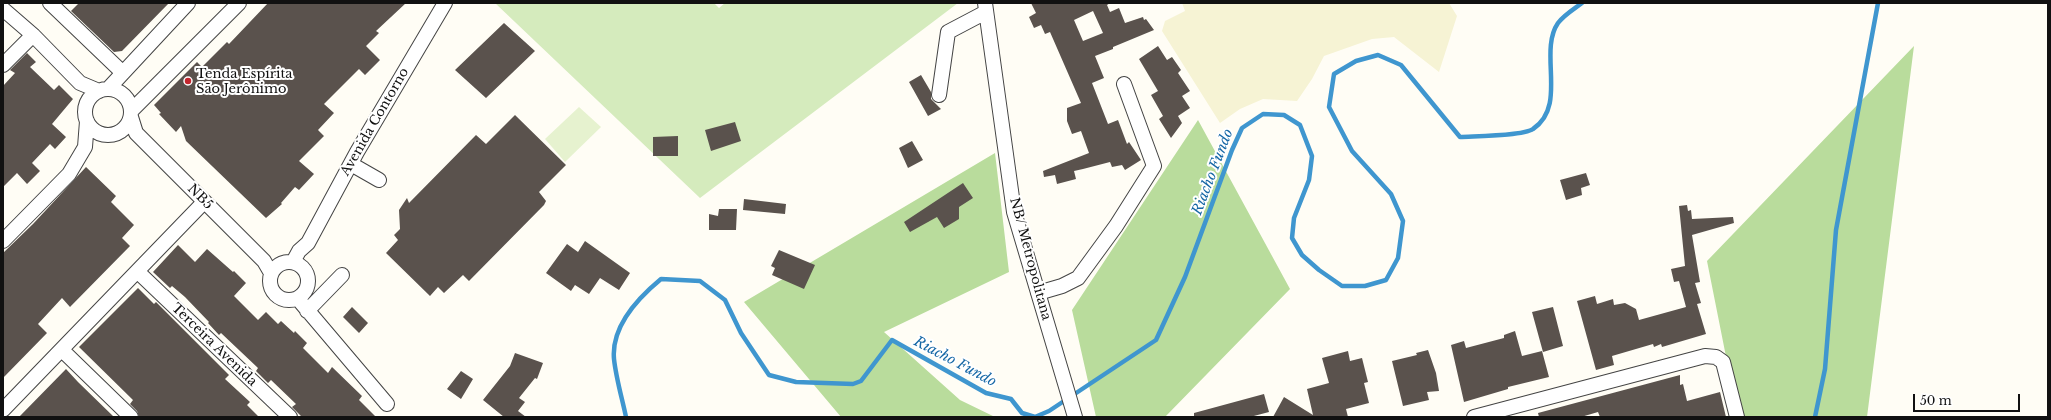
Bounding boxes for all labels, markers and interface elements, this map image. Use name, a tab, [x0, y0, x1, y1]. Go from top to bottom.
street label: Avenida Contorno	[338, 65, 412, 179]
place label: Tenda Espírita São Jerônimo	[196, 66, 293, 97]
marker: Tenda Espírita São Jerônimo	[183, 76, 193, 86]
water label: Riacho Fundo	[1189, 127, 1237, 217]
street label: NB5	[184, 181, 216, 213]
street label: NB/ Metropolitana	[1006, 196, 1054, 322]
street label: Terceira Avenida	[168, 300, 260, 390]
water label: Riacho Fundo	[911, 333, 999, 391]
scale bar	[1915, 386, 2022, 412]
text: 50 m	[1920, 393, 1952, 408]

